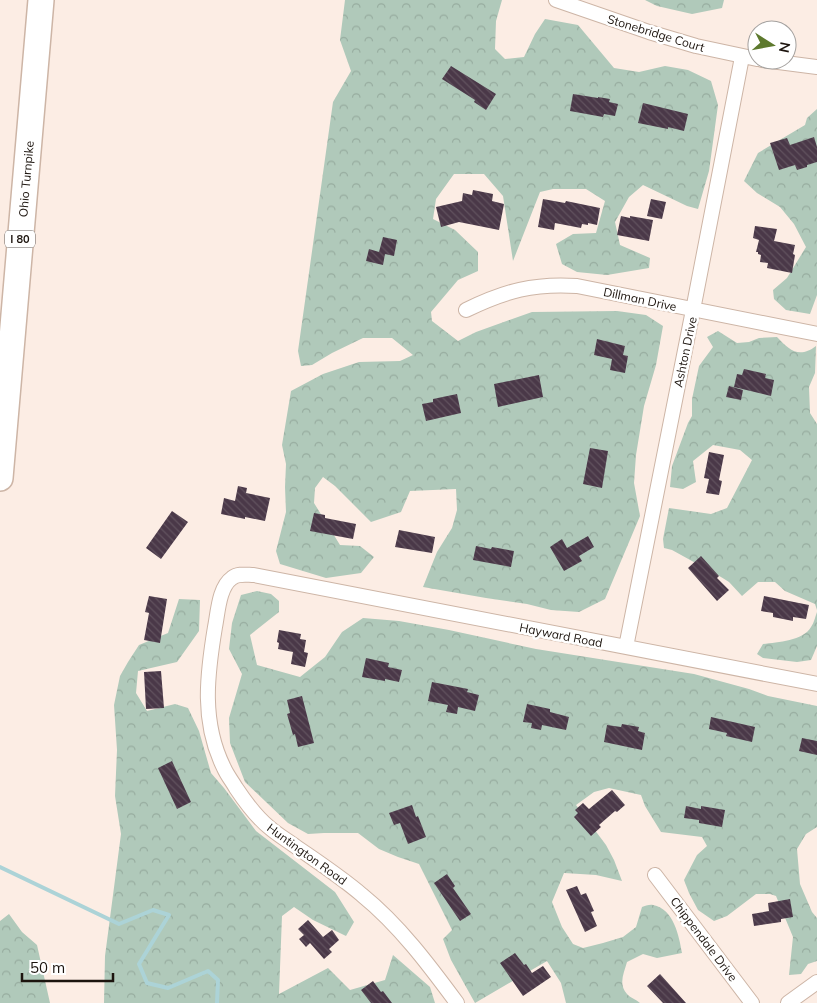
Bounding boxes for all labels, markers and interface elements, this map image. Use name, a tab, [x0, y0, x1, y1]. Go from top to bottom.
street label: Stonebridge Court	[606, 11, 706, 55]
north arrow	[747, 20, 797, 70]
text: N	[775, 41, 795, 54]
street label: Ohio Turnpike	[15, 140, 37, 218]
road number: I 80	[5, 230, 35, 248]
street label: Dillman Drive	[602, 284, 678, 314]
street label: Ashton Drive	[670, 315, 700, 389]
street label: Hayward Road	[518, 620, 604, 650]
street label: Huntington Road	[264, 820, 350, 888]
street label: Chippendale Drive	[667, 894, 741, 984]
scale bar	[22, 950, 114, 982]
text: 50 m	[30, 958, 65, 977]

